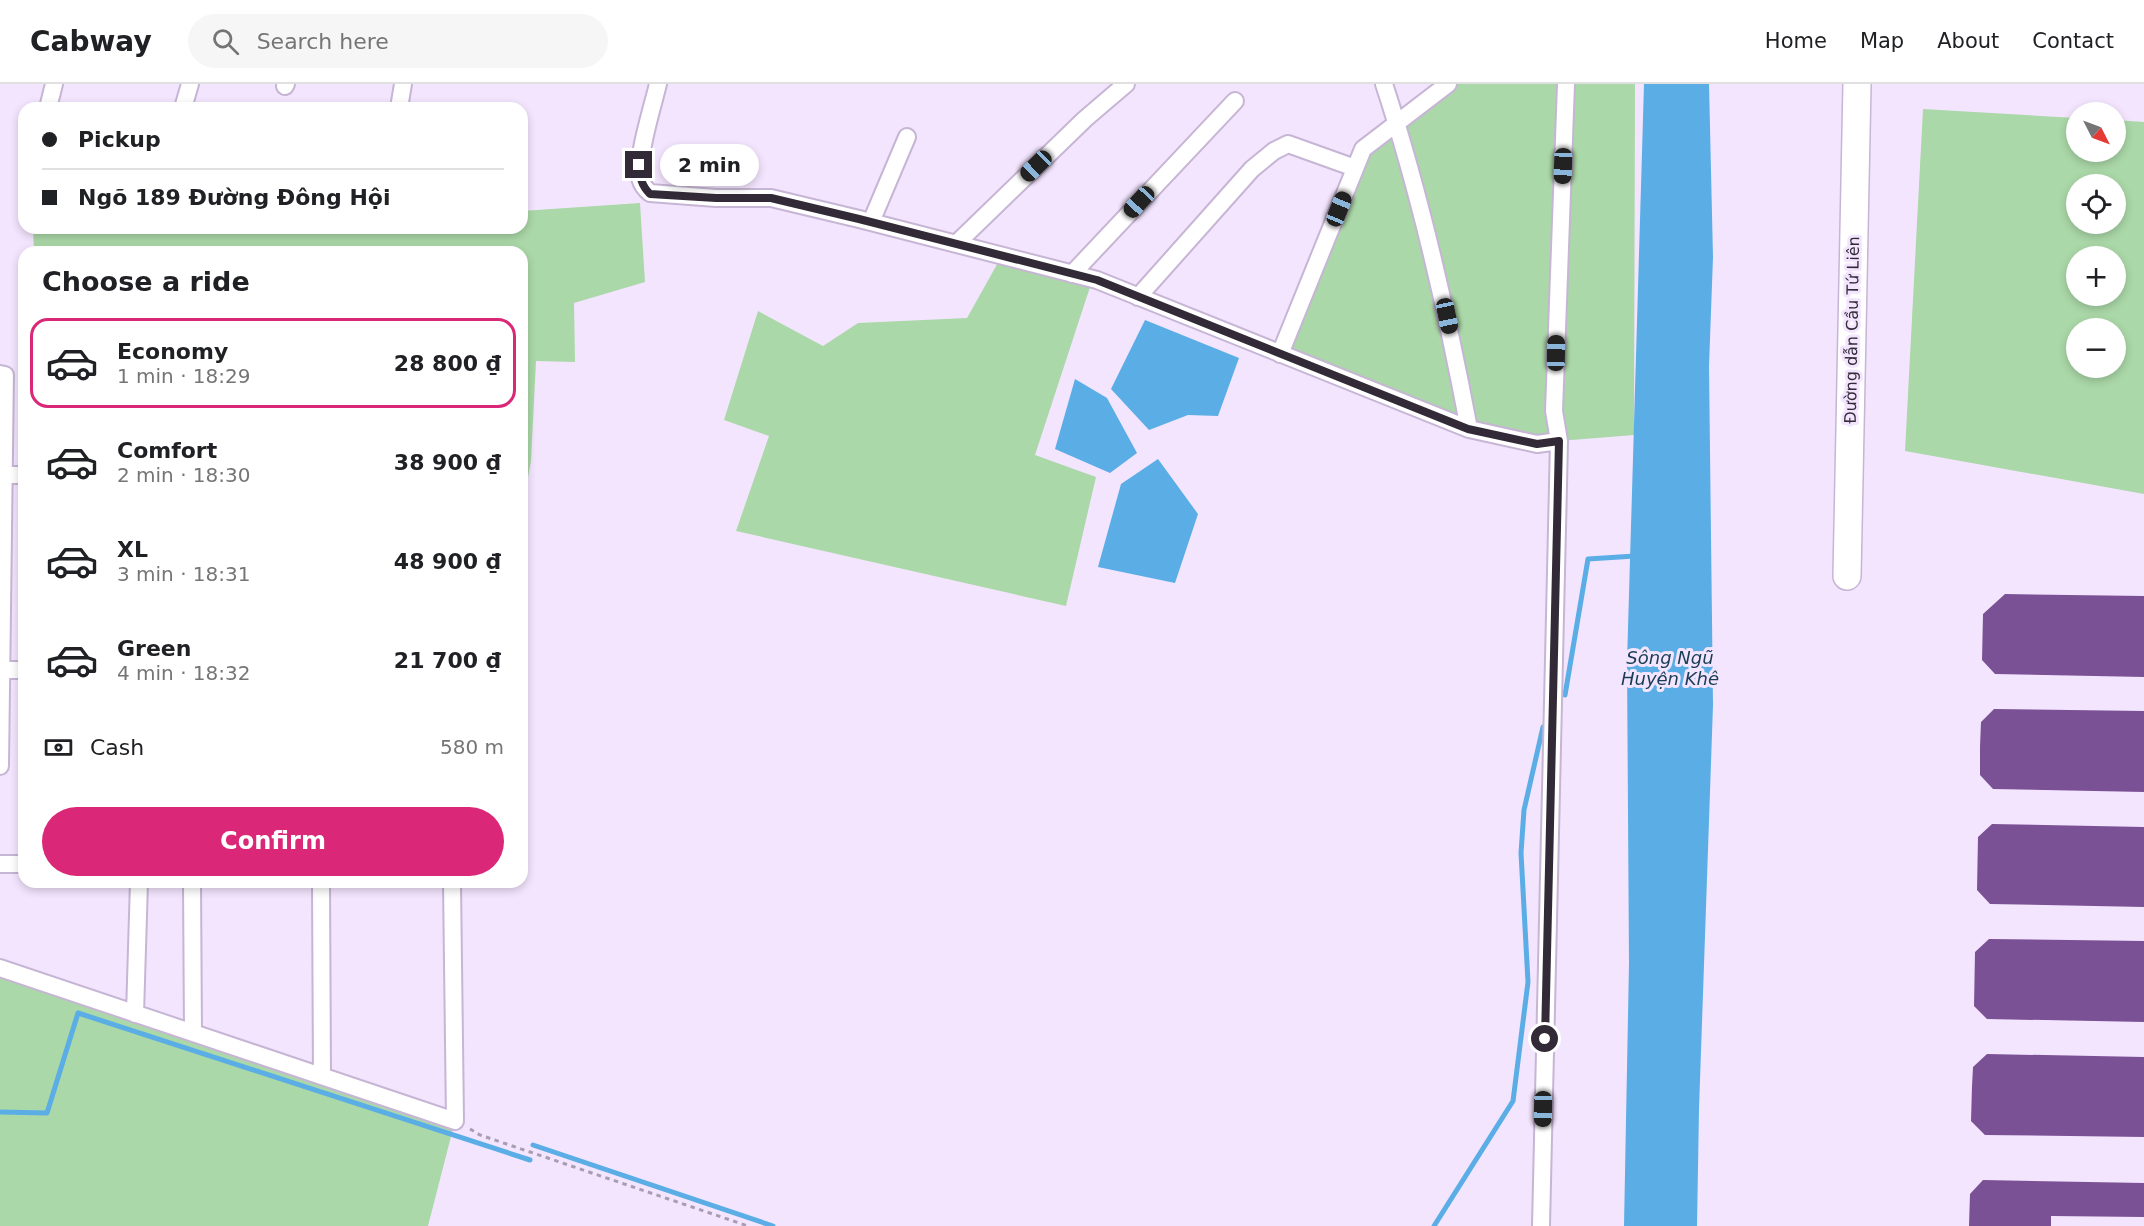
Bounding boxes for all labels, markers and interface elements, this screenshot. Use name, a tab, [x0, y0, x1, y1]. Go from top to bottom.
search box	[188, 14, 608, 68]
text: Cabway	[30, 25, 152, 58]
icon: search	[209, 25, 242, 58]
text: Search here	[257, 29, 389, 54]
text: Home	[1765, 29, 1827, 53]
text: Map	[1860, 29, 1904, 53]
text: About	[1937, 29, 1999, 53]
text: Contact	[2032, 29, 2114, 53]
north arrow	[2066, 102, 2126, 162]
map controls	[2066, 102, 2126, 378]
text: Pickup	[78, 127, 161, 152]
callout: 2 min	[660, 144, 759, 186]
car	[1017, 147, 1055, 185]
car	[1553, 148, 1573, 184]
route end	[625, 151, 652, 178]
text: 2 min	[678, 153, 741, 177]
button: locate	[2066, 174, 2126, 234]
car	[1120, 183, 1158, 221]
text: Ngõ 189 Đường Đông Hội	[78, 185, 390, 210]
car	[1324, 189, 1354, 229]
street label: Đường dẫn Cầu Tứ Liên	[1841, 236, 1863, 424]
button: +	[2066, 246, 2126, 306]
text: Choose a ride	[42, 266, 250, 297]
car	[1434, 297, 1460, 335]
button: −	[2066, 318, 2126, 378]
car	[1547, 335, 1565, 371]
icon: car	[45, 336, 99, 390]
text: Economy	[117, 339, 228, 364]
text: 28 800 ₫	[394, 351, 501, 376]
text: 1 min · 18:29	[117, 364, 251, 388]
icon: car	[45, 435, 99, 489]
text: Comfort	[117, 438, 217, 463]
text: 38 900 ₫	[394, 450, 501, 475]
text: 2 min · 18:30	[117, 463, 251, 487]
icon: car	[45, 534, 99, 588]
text: XL	[117, 537, 148, 562]
text: 48 900 ₫	[394, 549, 501, 574]
text: 3 min · 18:31	[117, 562, 251, 586]
icon: car	[45, 633, 99, 687]
text: Green	[117, 636, 191, 661]
water label: Sông Ngũ Huyện Khê	[1621, 647, 1719, 689]
text: 21 700 ₫	[394, 648, 501, 673]
text: 4 min · 18:32	[117, 661, 251, 685]
icon: cash	[42, 731, 75, 764]
text: Cash	[90, 735, 144, 760]
text: 580 m	[440, 735, 504, 759]
button: Confirm	[42, 807, 504, 876]
route start	[1531, 1025, 1558, 1052]
car	[1534, 1091, 1552, 1127]

